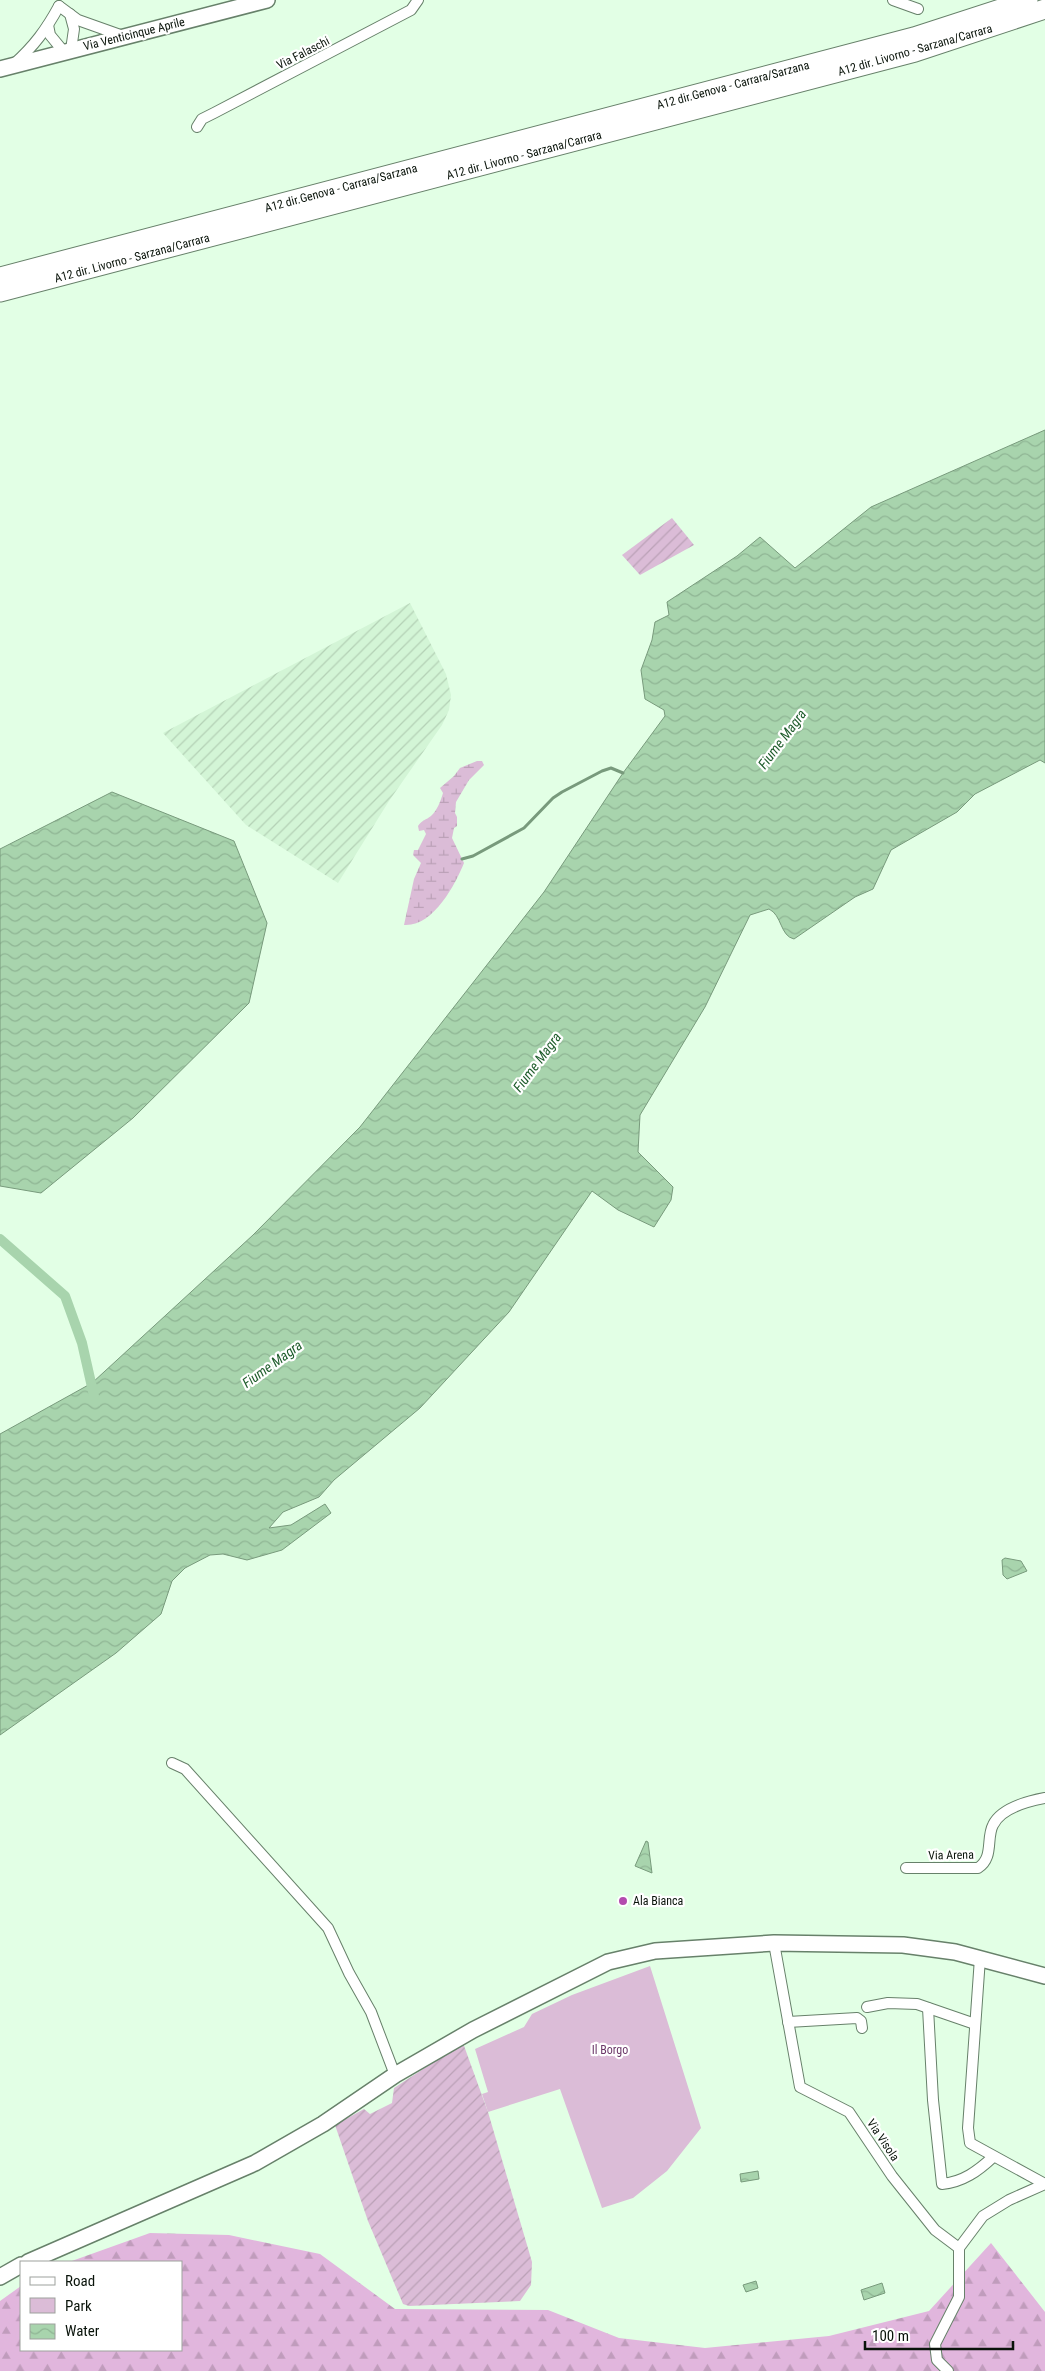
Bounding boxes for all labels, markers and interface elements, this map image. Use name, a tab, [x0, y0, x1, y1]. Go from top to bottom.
street label: Via Venticinque Aprile	[82, 15, 187, 53]
street label: A12 dir. Livorno - Sarzana/Carrara	[836, 21, 994, 79]
street label: Via Falaschi	[274, 34, 332, 72]
street label: A12 dir.Genova - Carrara/Sarzana	[655, 58, 811, 112]
street label: A12 dir. Livorno - Sarzana/Carrara	[445, 127, 603, 182]
street label: A12 dir.Genova - Carrara/Sarzana	[263, 161, 419, 215]
street label: A12 dir. Livorno - Sarzana/Carrara	[53, 230, 211, 285]
water label: Fiume Magra	[755, 706, 809, 772]
water label: Fiume Magra	[510, 1029, 564, 1095]
water label: Fiume Magra	[239, 1337, 305, 1391]
street label: Via Arena	[928, 1848, 974, 1862]
place label: Ala Bianca	[633, 1894, 684, 1908]
marker: Ala Bianca	[617, 1895, 629, 1907]
park label: Il Borgo	[592, 2043, 628, 2057]
street label: Via Visola	[864, 2116, 902, 2164]
legend	[20, 2261, 182, 2351]
text: Road	[65, 2272, 95, 2290]
text: Park	[65, 2297, 92, 2315]
scale bar	[865, 2318, 1012, 2350]
text: Water	[65, 2322, 100, 2340]
text: 100 m	[872, 2327, 909, 2345]

